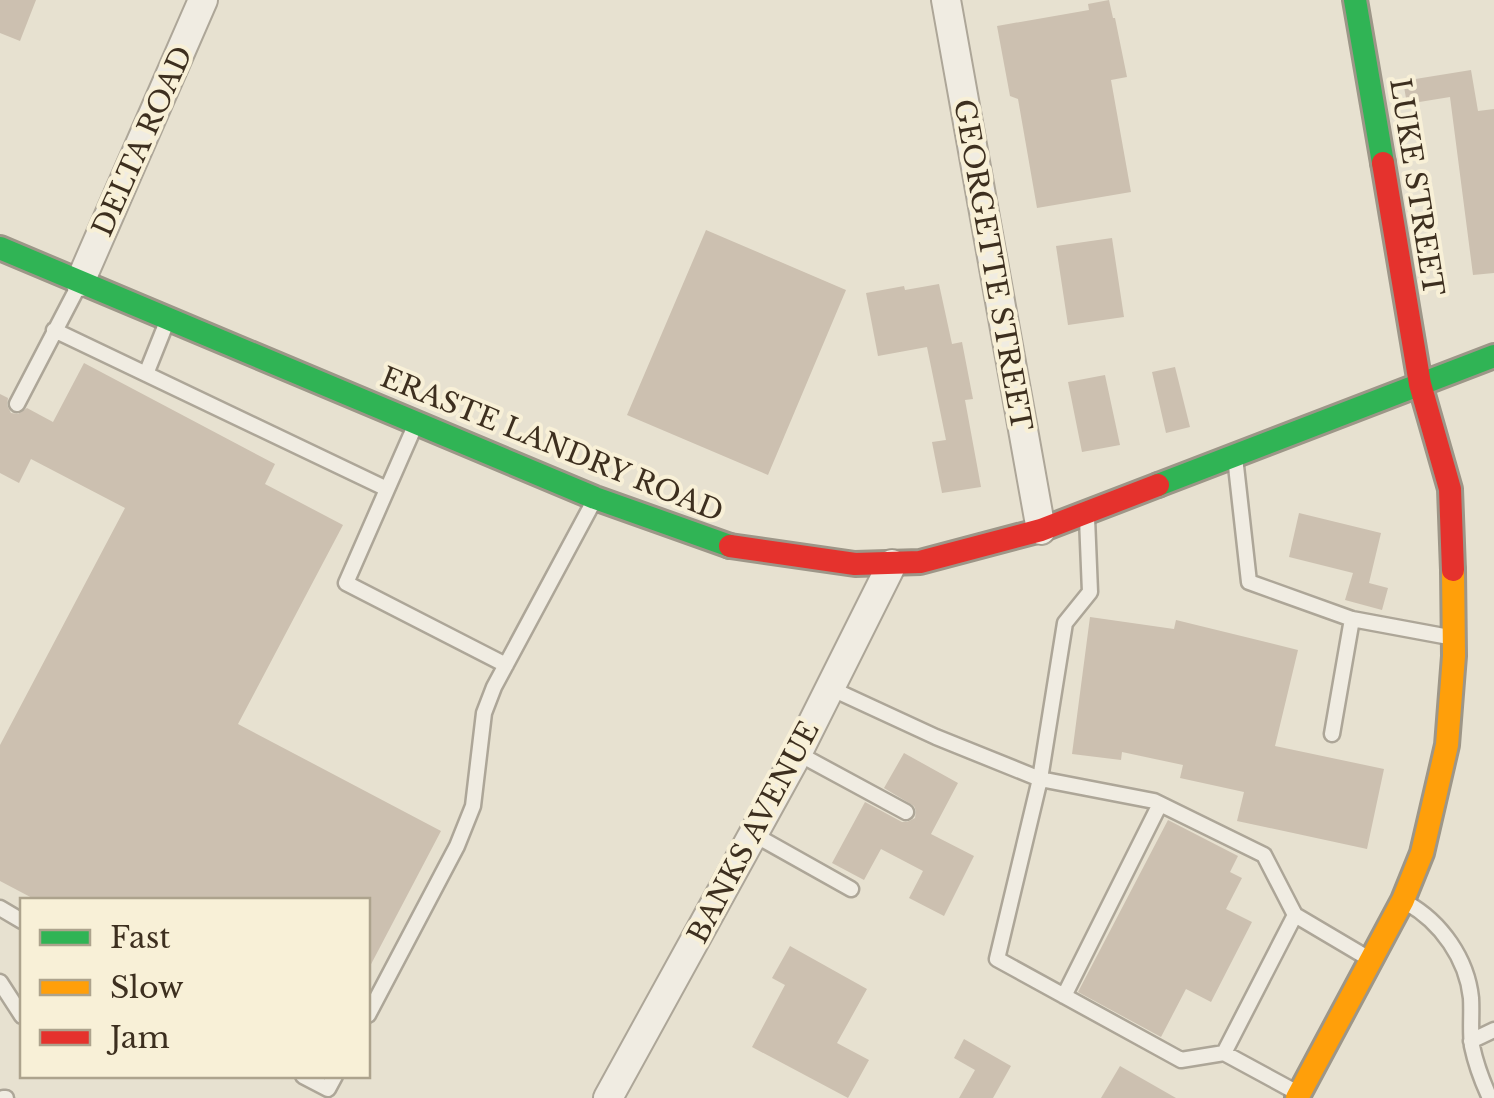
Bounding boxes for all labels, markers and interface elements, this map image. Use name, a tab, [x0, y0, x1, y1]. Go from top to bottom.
street label: DELTA ROAD	[85, 41, 200, 242]
street label: LUKE STREET	[1382, 76, 1451, 299]
street label: GEORGETTE STREET	[946, 97, 1039, 434]
street label: ERASTE LANDRY ROAD	[375, 360, 728, 529]
street label: BANKS AVENUE	[680, 715, 827, 949]
legend	[20, 898, 370, 1078]
text: Fast	[110, 919, 171, 956]
text: Slow	[110, 969, 184, 1006]
text: Jam	[106, 1019, 170, 1056]

